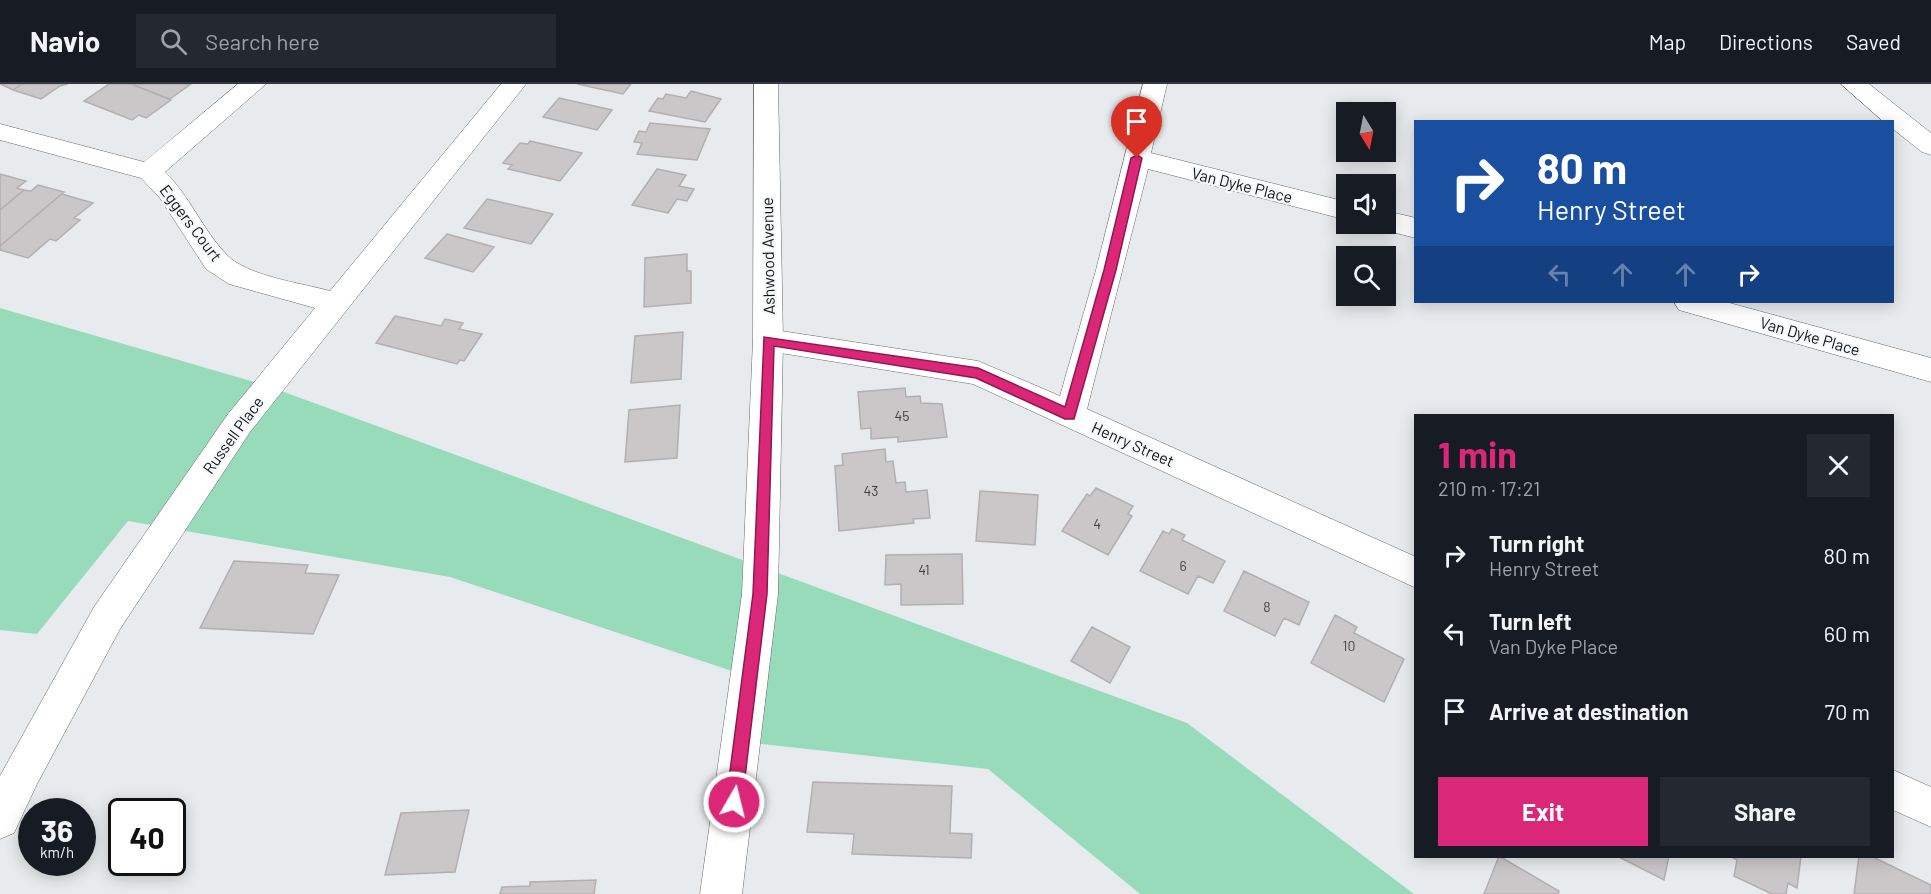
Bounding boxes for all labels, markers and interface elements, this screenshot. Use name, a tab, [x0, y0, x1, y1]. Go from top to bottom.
search box	[136, 14, 556, 68]
text: Navio	[30, 24, 100, 58]
icon: search	[157, 25, 190, 58]
text: Search here	[205, 28, 320, 54]
text: Map	[1649, 29, 1686, 54]
text: Directions	[1719, 29, 1813, 54]
text: Saved	[1846, 29, 1901, 54]
pin	[1111, 96, 1162, 158]
north arrow	[1336, 102, 1396, 162]
map controls	[1336, 102, 1396, 306]
icon: arrive	[1120, 105, 1153, 138]
text: 80 m	[1537, 142, 1627, 192]
icon: right	[1438, 144, 1516, 222]
street label: Van Dyke Place	[1190, 163, 1295, 206]
button: sound	[1336, 174, 1396, 234]
street label: Eggers Court	[156, 181, 226, 265]
text: Henry Street	[1537, 193, 1686, 225]
street label: Ashwood Avenue	[757, 197, 778, 315]
button: search	[1336, 246, 1396, 306]
icon: left	[1543, 258, 1576, 291]
icon: ahead	[1606, 258, 1639, 291]
icon: ahead	[1669, 258, 1702, 291]
icon: right	[1732, 258, 1765, 291]
street label: Van Dyke Place	[1758, 312, 1862, 359]
street label: Russell Place	[198, 392, 267, 477]
house number: 45	[895, 407, 909, 424]
street label: Henry Street	[1089, 417, 1177, 470]
text: 1 min	[1438, 432, 1517, 475]
button: close	[1807, 434, 1870, 497]
text: 210 m · 17:21	[1438, 476, 1540, 500]
house number: 43	[864, 482, 878, 499]
house number: 4	[1093, 515, 1101, 532]
text: Turn right	[1489, 530, 1584, 556]
icon: right	[1438, 539, 1471, 572]
text: 80 m	[1824, 542, 1870, 568]
text: Henry Street	[1489, 556, 1599, 580]
house number: 6	[1179, 557, 1187, 574]
house number: 41	[918, 561, 930, 578]
house number: 8	[1263, 598, 1271, 615]
text: Turn left	[1489, 608, 1572, 634]
icon: left	[1438, 617, 1471, 650]
text: 60 m	[1824, 620, 1870, 646]
text: Van Dyke Place	[1489, 634, 1618, 658]
house number: 10	[1343, 637, 1355, 654]
icon: arrive	[1438, 695, 1471, 728]
text: Arrive at destination	[1489, 698, 1688, 724]
text: 70 m	[1825, 698, 1870, 724]
position arrow	[702, 770, 766, 834]
button: Exit	[1438, 777, 1648, 846]
button: Share	[1660, 777, 1870, 846]
speed limit sign: 40	[108, 798, 186, 876]
text: 36	[41, 812, 73, 848]
text: km/h	[40, 843, 74, 861]

